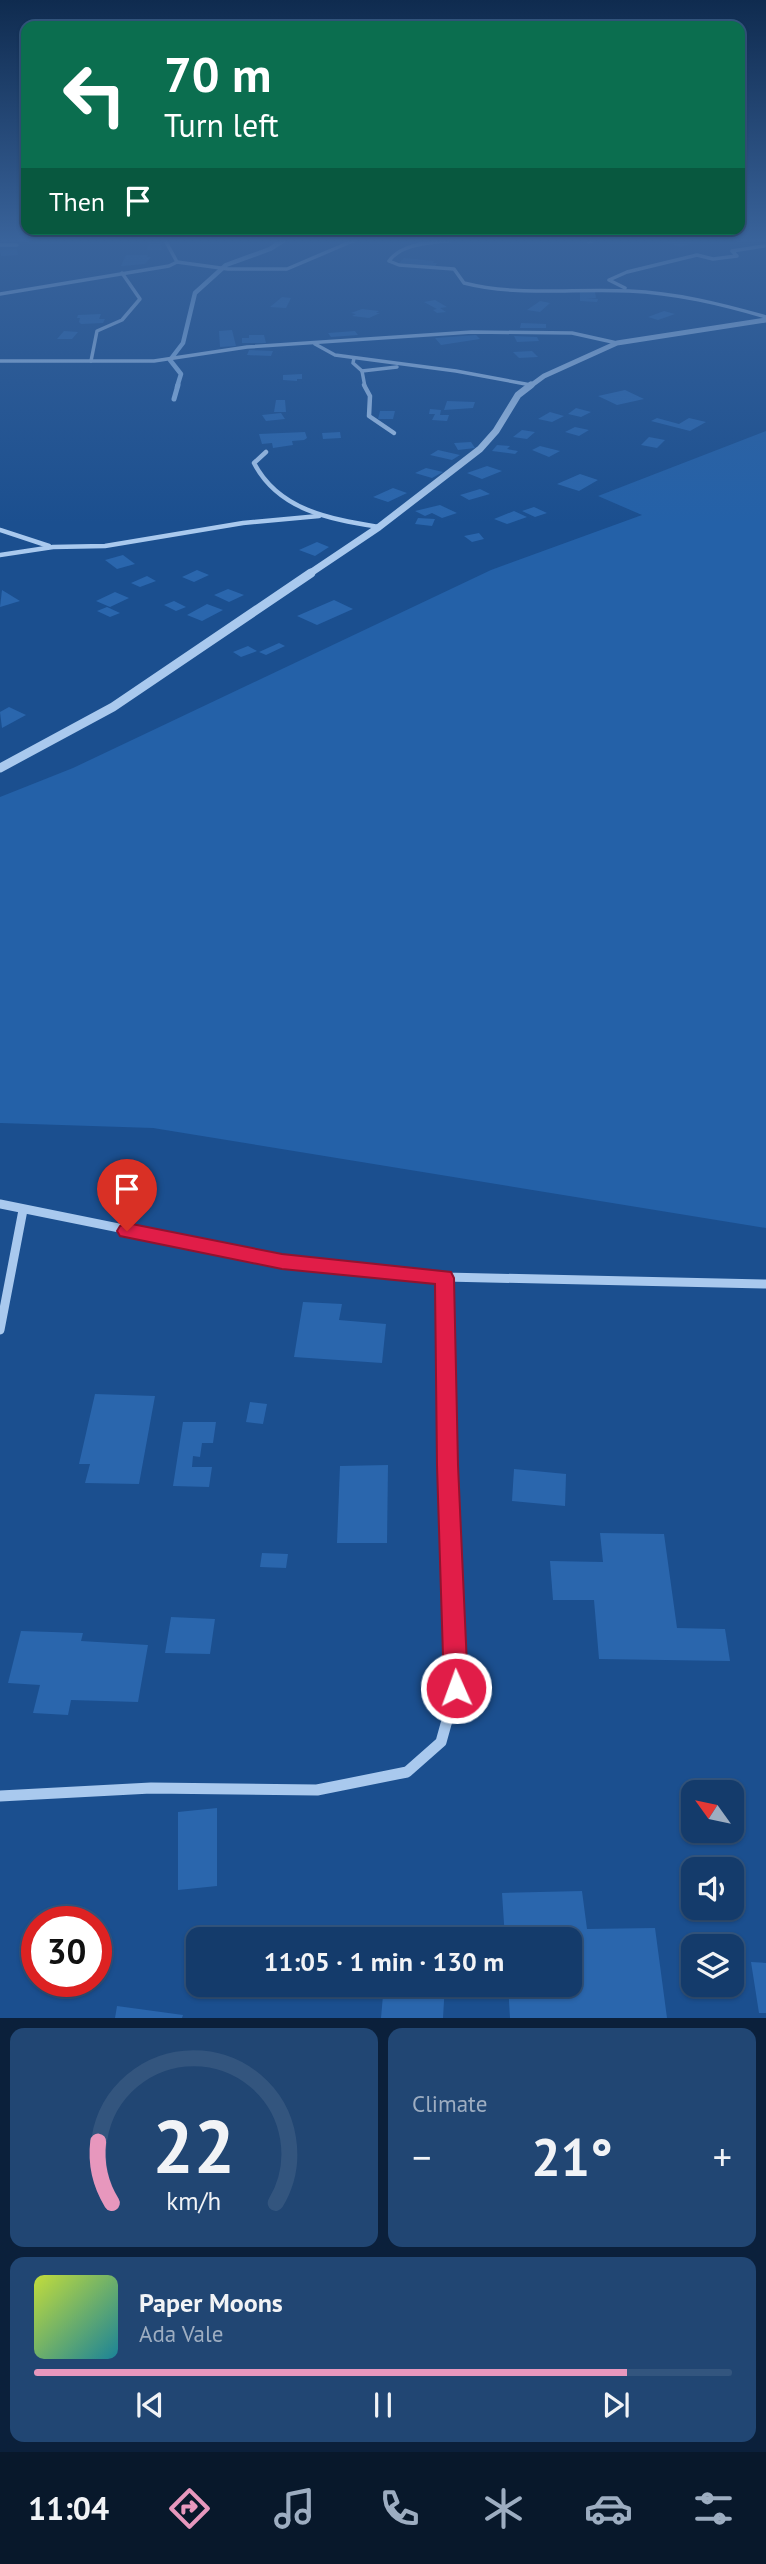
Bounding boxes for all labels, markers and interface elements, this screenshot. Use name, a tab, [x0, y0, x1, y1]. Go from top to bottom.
text: 70 m	[164, 42, 271, 106]
icon: left	[49, 49, 140, 140]
text: Turn left	[164, 104, 279, 146]
icon: arrive	[119, 182, 157, 220]
text: Then	[49, 185, 105, 218]
pin	[97, 1159, 157, 1231]
icon: arrive	[108, 1170, 146, 1208]
position arrow	[419, 1651, 493, 1725]
north arrow	[681, 1780, 744, 1843]
map controls	[681, 1780, 744, 1997]
button: sound	[681, 1857, 744, 1920]
speed limit sign: 30	[21, 1906, 112, 1997]
button: layers	[681, 1934, 744, 1997]
text: 11:05 · 1 min · 130 m	[264, 1945, 504, 1978]
text: Climate	[412, 2089, 487, 2118]
text: 22	[153, 2100, 235, 2194]
text: 21°	[531, 2123, 613, 2190]
text: −	[412, 2132, 431, 2181]
text: +	[713, 2132, 732, 2181]
text: km/h	[167, 2185, 221, 2217]
text: Paper Moons	[139, 2286, 283, 2319]
text: Ada Vale	[139, 2319, 223, 2348]
icon: previous	[131, 2386, 169, 2424]
icon: pause	[364, 2386, 402, 2424]
icon: next	[597, 2386, 635, 2424]
icon: directions	[165, 2484, 214, 2533]
icon: music	[270, 2484, 319, 2533]
icon: phone	[375, 2484, 424, 2533]
icon: climate	[479, 2484, 528, 2533]
icon: car	[584, 2484, 633, 2533]
icon: filters	[689, 2484, 738, 2533]
text: 11:04	[28, 2487, 109, 2529]

